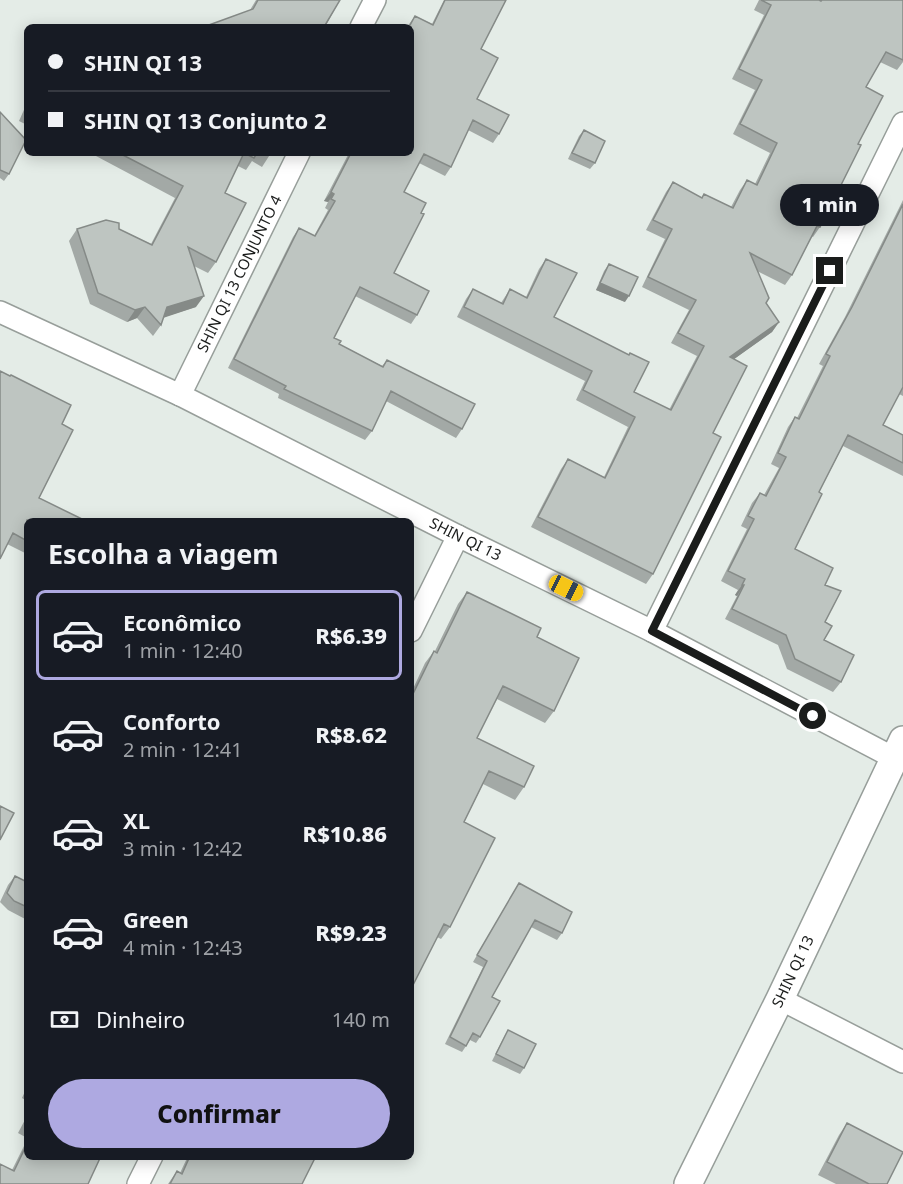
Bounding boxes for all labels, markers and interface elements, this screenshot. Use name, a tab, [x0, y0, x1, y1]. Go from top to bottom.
text: SHIN QI 13	[84, 47, 202, 77]
text: SHIN QI 13 Conjunto 2	[84, 105, 327, 135]
callout: 1 min	[780, 184, 880, 226]
street label: SHIN QI 13 CONJUNTO 4	[192, 191, 286, 355]
text: 1 min	[802, 191, 857, 218]
route end	[816, 257, 843, 284]
street label: SHIN QI 13	[426, 512, 505, 565]
text: Escolha a viagem	[48, 535, 279, 572]
car	[546, 572, 586, 604]
text: Econômico	[123, 607, 242, 637]
icon: car	[51, 608, 105, 662]
text: R$6.39	[315, 620, 387, 650]
text: 1 min · 12:40	[123, 637, 243, 664]
route start	[799, 702, 826, 729]
text: Conforto	[123, 706, 221, 736]
icon: car	[51, 707, 105, 761]
text: R$8.62	[315, 719, 387, 749]
text: 2 min · 12:41	[123, 736, 243, 763]
text: XL	[123, 805, 150, 835]
icon: car	[51, 806, 105, 860]
text: R$10.86	[303, 818, 387, 848]
text: 3 min · 12:42	[123, 835, 243, 862]
text: Green	[123, 904, 189, 934]
icon: car	[51, 905, 105, 959]
text: R$9.23	[315, 917, 387, 947]
street label: SHIN QI 13	[766, 932, 818, 1011]
text: 4 min · 12:43	[123, 934, 243, 961]
icon: cash	[48, 1003, 81, 1036]
text: Dinheiro	[96, 1004, 185, 1034]
text: 140 m	[332, 1006, 390, 1033]
button: Confirmar	[48, 1079, 390, 1148]

